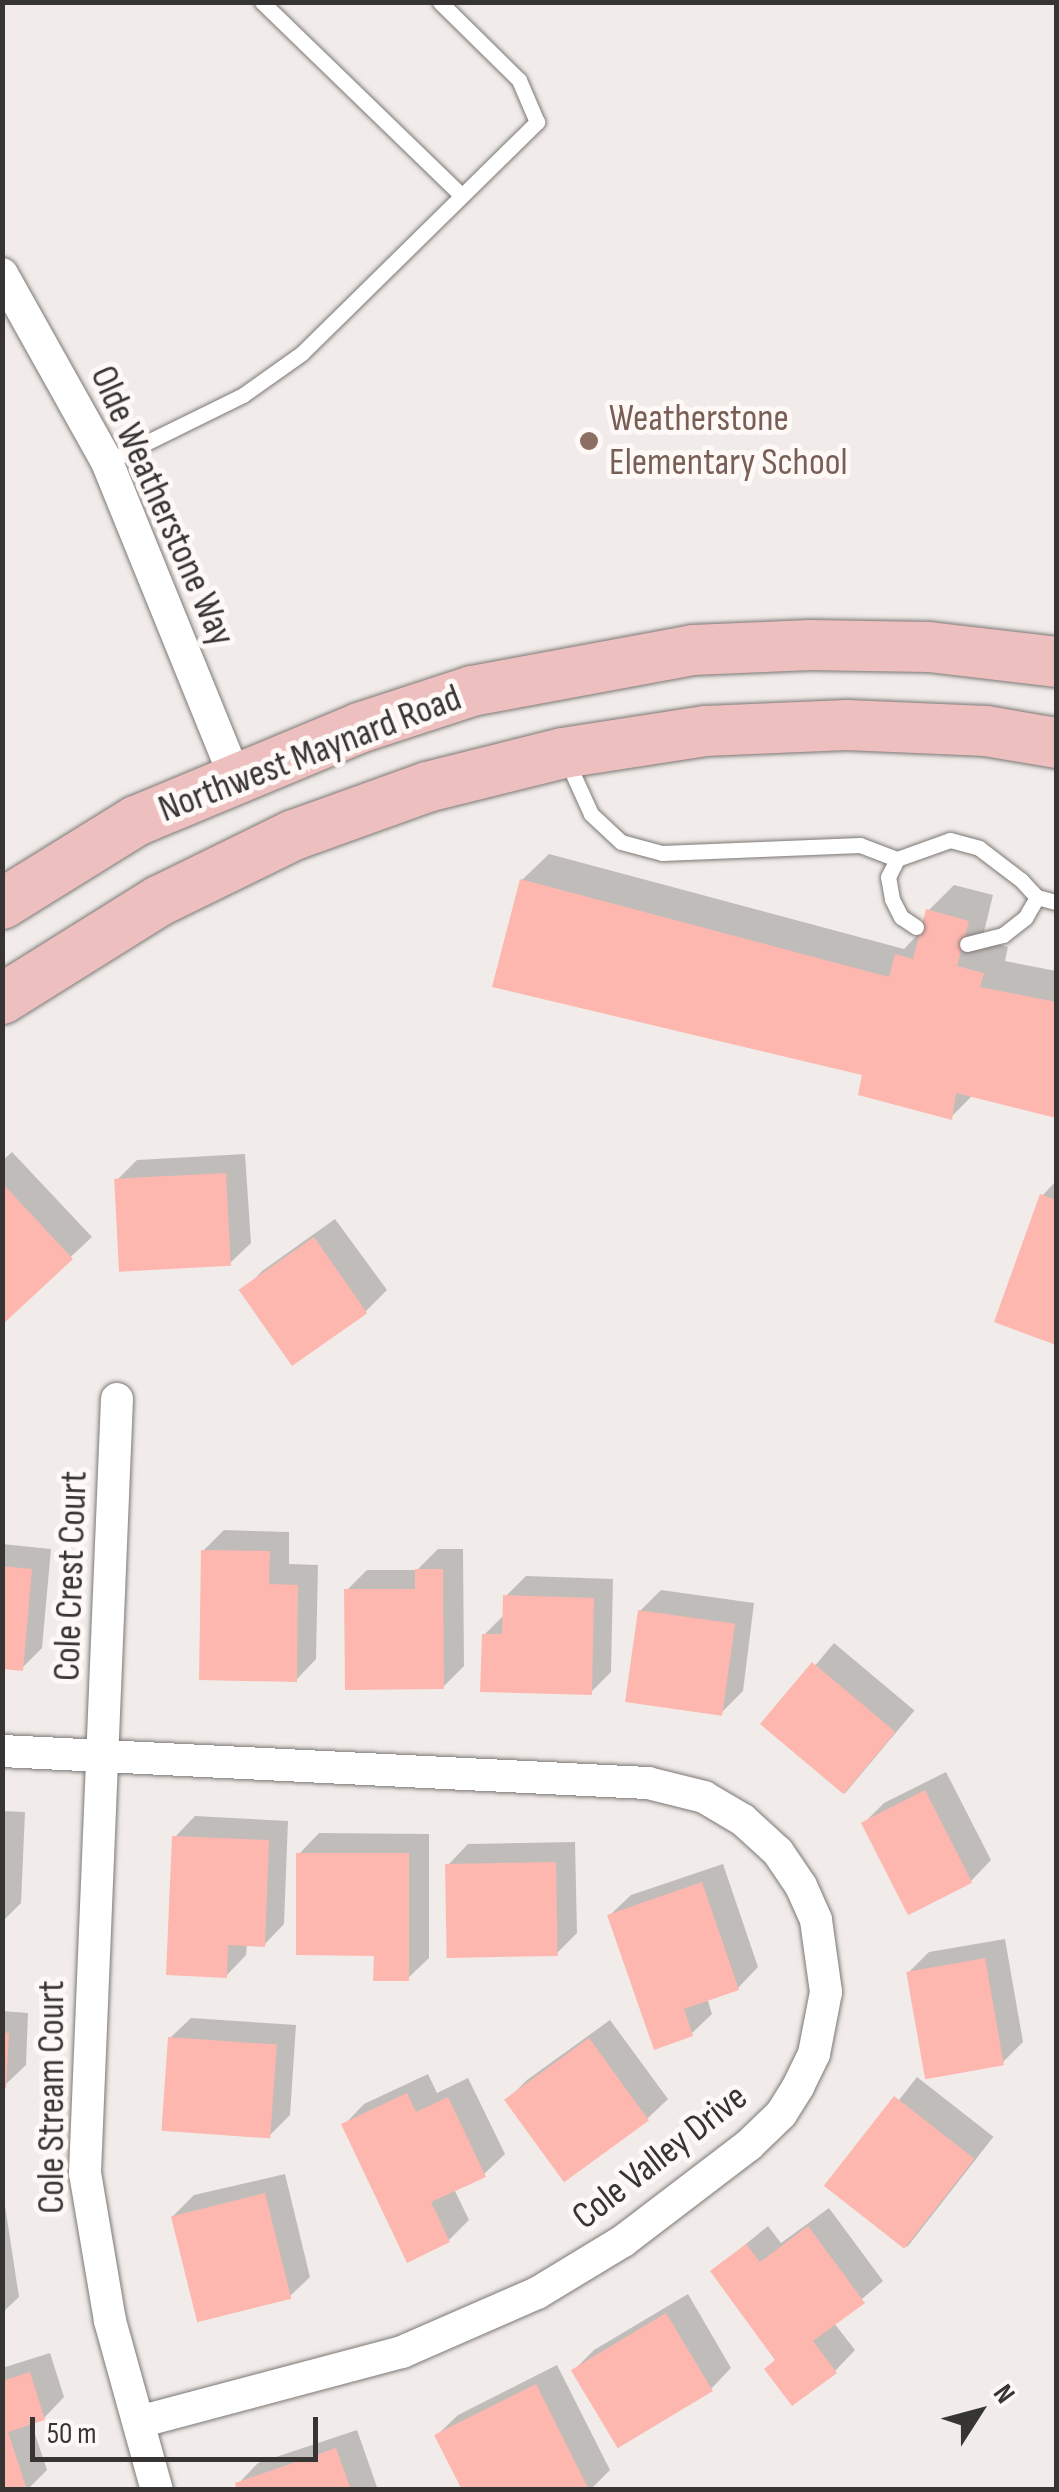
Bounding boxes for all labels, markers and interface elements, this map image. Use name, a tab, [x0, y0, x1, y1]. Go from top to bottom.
street label: Olde Weatherstone Way	[80, 359, 244, 653]
place label: Weatherstone Elementary School	[609, 396, 847, 486]
marker: Weatherstone Elementary School	[578, 430, 600, 452]
street label: Northwest Maynard Road	[152, 675, 468, 833]
street label: Cole Crest Court	[45, 1470, 97, 1682]
street label: Cole Stream Court	[29, 1980, 75, 2214]
street label: Cole Valley Drive	[564, 2075, 756, 2239]
north arrow	[929, 2362, 1029, 2462]
text: N	[986, 2378, 1021, 2410]
scale bar	[35, 2397, 322, 2459]
text: 50 m	[47, 2416, 96, 2452]

